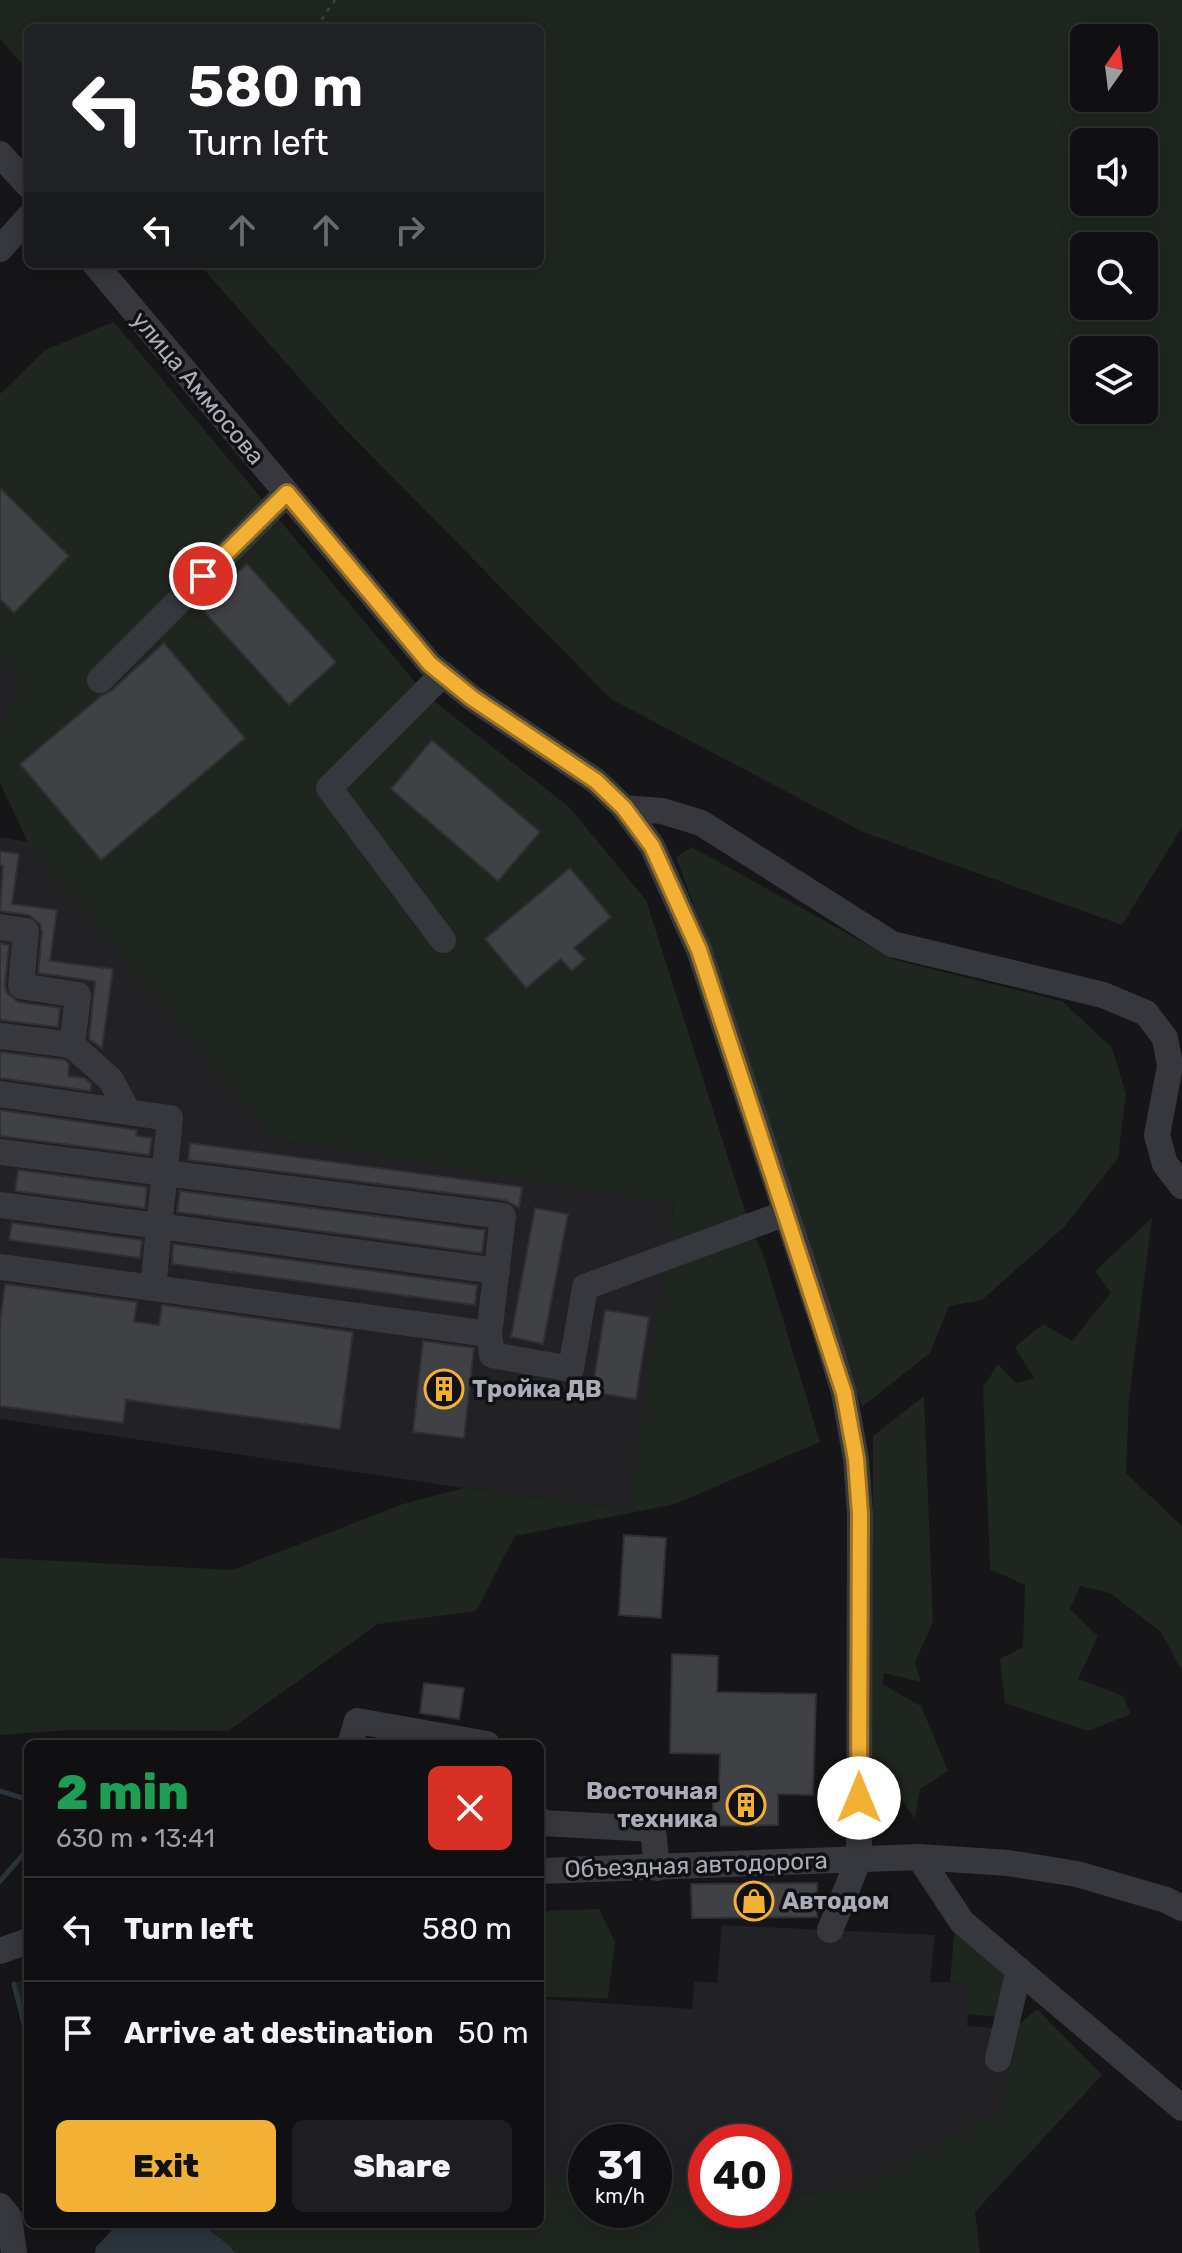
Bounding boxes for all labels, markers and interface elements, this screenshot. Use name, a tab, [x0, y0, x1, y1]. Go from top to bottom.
north arrow	[1070, 24, 1158, 112]
map controls	[1070, 24, 1158, 424]
text: 580 m	[188, 54, 363, 120]
icon: left	[56, 56, 160, 160]
text: Turn left	[188, 121, 329, 164]
button: sound	[1070, 128, 1158, 216]
icon: left	[136, 208, 180, 252]
icon: ahead	[220, 208, 264, 252]
icon: ahead	[304, 208, 348, 252]
icon: right	[388, 208, 432, 252]
button: search	[1070, 232, 1158, 320]
street label: улица Аммосова	[126, 306, 270, 470]
button: layers	[1070, 336, 1158, 424]
pin	[169, 542, 237, 610]
icon: arrive	[181, 554, 225, 598]
building icon: Тройка ДВ	[423, 1368, 465, 1410]
place label: Тройка ДВ	[472, 1375, 602, 1403]
position arrow	[817, 1756, 901, 1840]
text: 2 min	[56, 1764, 189, 1821]
button: close	[428, 1766, 512, 1850]
place label: Восточная техника	[586, 1777, 718, 1833]
building icon: Восточная техника	[725, 1784, 767, 1826]
text: 630 m · 13:41	[56, 1823, 215, 1854]
street label: Объездная автодорога	[564, 1846, 828, 1884]
shop icon: Автодом	[733, 1880, 775, 1922]
place label: Автодом	[782, 1887, 889, 1915]
icon: left	[56, 1907, 100, 1951]
text: Turn left	[124, 1911, 254, 1947]
text: 580 m	[422, 1911, 512, 1947]
icon: arrive	[56, 2011, 100, 2055]
text: Arrive at destination	[124, 2015, 434, 2051]
text: 50 m	[458, 2015, 529, 2051]
button: Exit	[56, 2120, 276, 2212]
button: Share	[292, 2120, 512, 2212]
speed limit sign: 40	[688, 2124, 792, 2228]
text: 31	[597, 2142, 643, 2189]
text: km/h	[595, 2184, 645, 2208]

